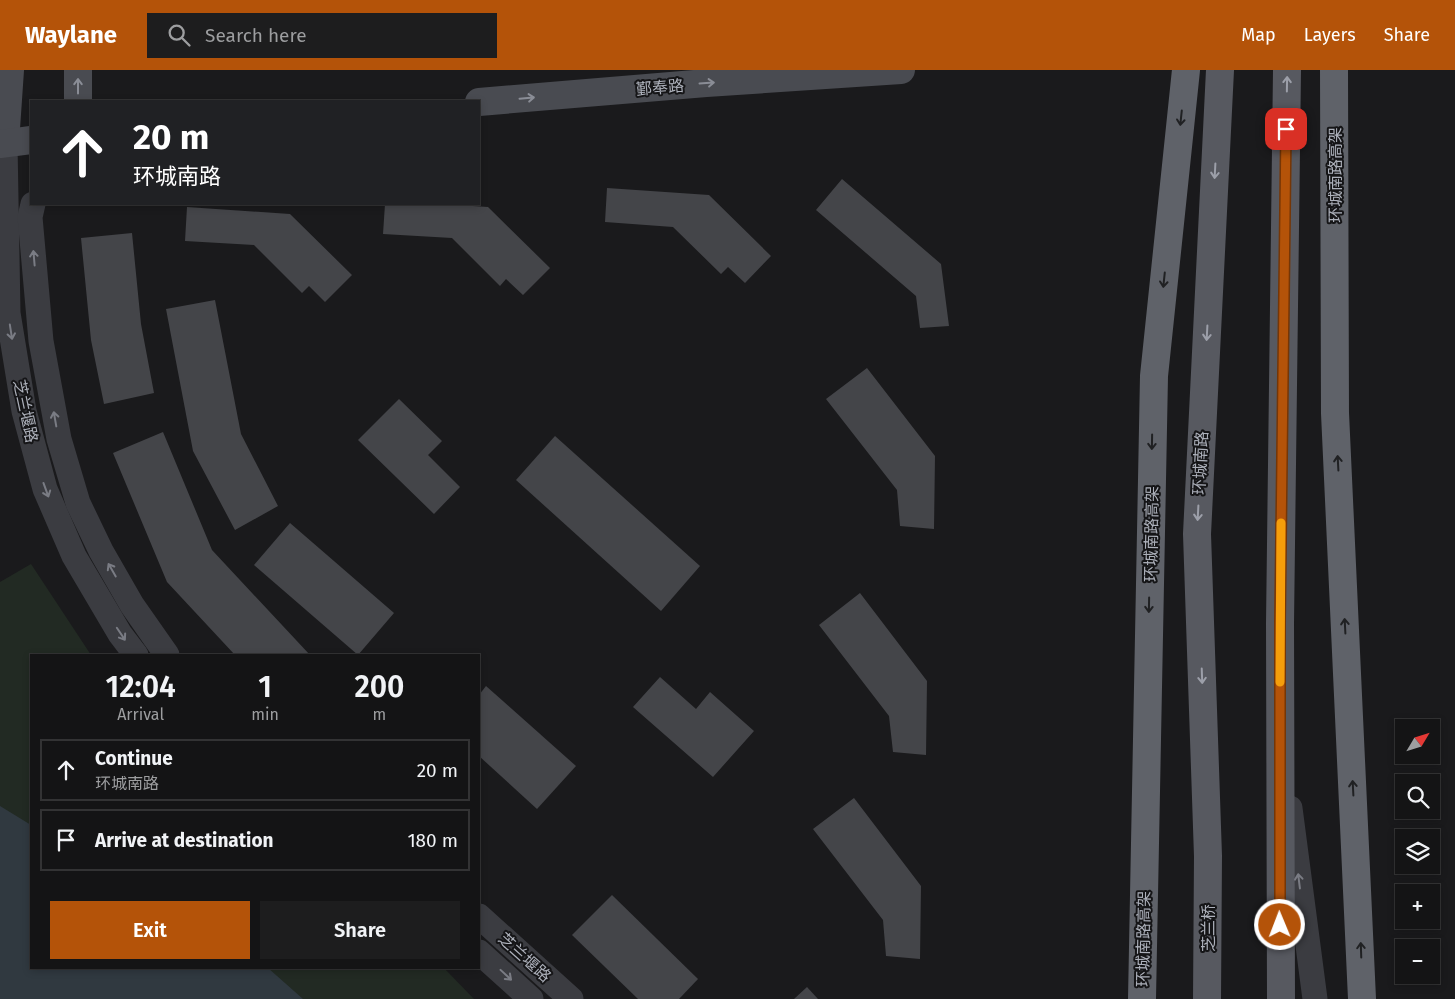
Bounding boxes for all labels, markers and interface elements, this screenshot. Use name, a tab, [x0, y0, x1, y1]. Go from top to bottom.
search box	[147, 13, 497, 58]
text: Waylane	[25, 21, 117, 49]
icon: search	[165, 21, 193, 49]
text: Search here	[205, 24, 307, 47]
text: Map	[1241, 24, 1276, 46]
text: Layers	[1304, 24, 1356, 46]
text: Share	[1384, 24, 1430, 46]
street label: 鄞奉路	[635, 76, 685, 99]
one-way arrow	[1282, 77, 1292, 93]
one-way arrow	[73, 78, 83, 94]
one-way arrow	[698, 79, 714, 88]
one-way arrow	[519, 93, 535, 103]
pin	[1265, 108, 1307, 150]
one-way arrow	[1176, 110, 1186, 126]
icon: arrive	[1272, 115, 1300, 143]
text: 20 m	[133, 116, 209, 158]
icon: ahead	[50, 120, 115, 185]
street label: 环城南路高架	[1326, 127, 1345, 223]
one-way arrow	[1210, 162, 1220, 179]
text: 环城南路	[133, 163, 221, 190]
one-way arrow	[29, 250, 38, 266]
one-way arrow	[1159, 272, 1169, 288]
one-way arrow	[7, 323, 17, 339]
one-way arrow	[1202, 325, 1211, 341]
street label: 芝兰堰路	[10, 378, 41, 444]
one-way arrow	[50, 411, 59, 427]
street label: 环城南路	[1189, 431, 1212, 495]
one-way arrow	[1148, 434, 1157, 450]
one-way arrow	[1333, 456, 1342, 472]
one-way arrow	[42, 482, 51, 497]
street label: 环城南路高架	[1141, 486, 1162, 582]
one-way arrow	[1193, 505, 1202, 521]
one-way arrow	[106, 563, 116, 578]
one-way arrow	[1144, 596, 1154, 612]
one-way arrow	[1341, 618, 1350, 634]
one-way arrow	[115, 627, 126, 641]
one-way arrow	[1197, 667, 1206, 683]
text: 12:04	[105, 669, 176, 705]
text: 1	[258, 669, 272, 705]
text: 200	[354, 669, 405, 705]
text: Arrival	[117, 705, 164, 724]
text: min	[251, 705, 279, 724]
text: m	[373, 705, 386, 724]
north arrow	[1395, 719, 1440, 764]
map controls	[1395, 719, 1440, 984]
text: Continue	[95, 747, 173, 770]
icon: ahead	[52, 756, 80, 784]
text: 20 m	[417, 759, 458, 782]
text: 环城南路	[95, 774, 159, 793]
button: search	[1395, 774, 1440, 819]
one-way arrow	[1349, 780, 1358, 796]
icon: arrive	[52, 826, 80, 854]
text: Arrive at destination	[95, 829, 274, 852]
text: 180 m	[407, 829, 458, 852]
button: layers	[1395, 829, 1440, 874]
one-way arrow	[1294, 874, 1304, 890]
button: +	[1395, 884, 1440, 929]
street label: 环城南路高架	[1133, 891, 1154, 987]
position arrow	[1253, 898, 1305, 950]
button: Exit	[50, 901, 250, 959]
button: Share	[260, 901, 460, 959]
street label: 芝兰桥	[1199, 904, 1218, 952]
street label: 芝兰堰路	[495, 929, 555, 986]
button: −	[1395, 939, 1440, 984]
one-way arrow	[1356, 943, 1365, 959]
one-way arrow	[499, 969, 512, 981]

